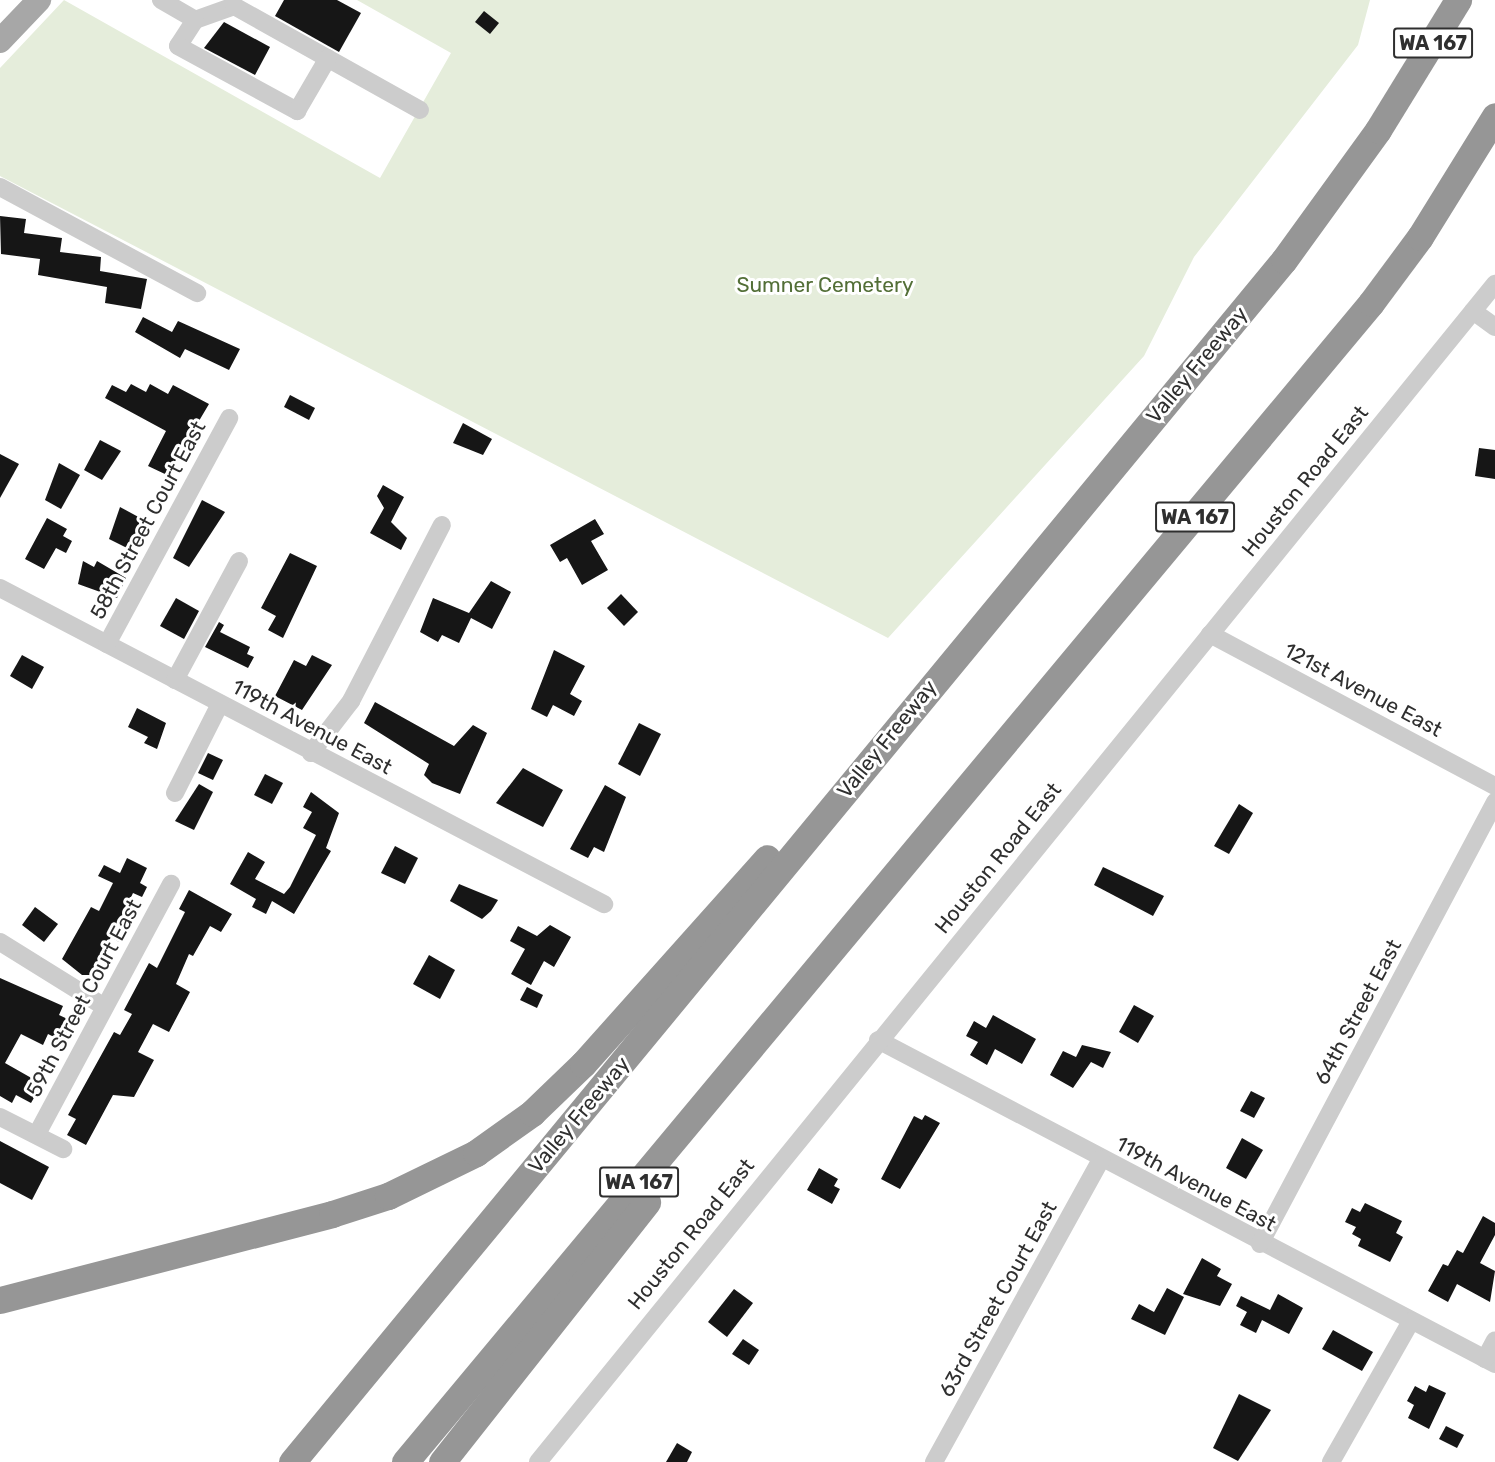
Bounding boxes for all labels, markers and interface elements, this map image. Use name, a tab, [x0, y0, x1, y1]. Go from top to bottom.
road number: WA 167	[1392, 26, 1474, 60]
park label: Sumner Cemetery	[736, 272, 914, 298]
street label: Valley Freeway	[1141, 301, 1253, 429]
street label: Houston Road East	[1236, 401, 1374, 561]
street label: 58th Street Court East	[85, 416, 211, 624]
road number: WA 167	[1154, 500, 1236, 534]
street label: 121st Avenue East	[1279, 637, 1447, 743]
street label: 119th Avenue East	[227, 674, 397, 780]
street label: Valley Freeway	[832, 675, 942, 803]
street label: Houston Road East	[929, 778, 1067, 938]
street label: 59th Street Court East	[21, 895, 147, 1101]
street label: 64th Street East	[1309, 935, 1407, 1089]
street label: Valley Freeway	[523, 1051, 635, 1179]
street label: 119th Avenue East	[1111, 1131, 1281, 1237]
street label: Houston Road East	[622, 1154, 760, 1314]
road number: WA 167	[598, 1165, 680, 1199]
street label: 63rd Street Court East	[934, 1197, 1062, 1401]

